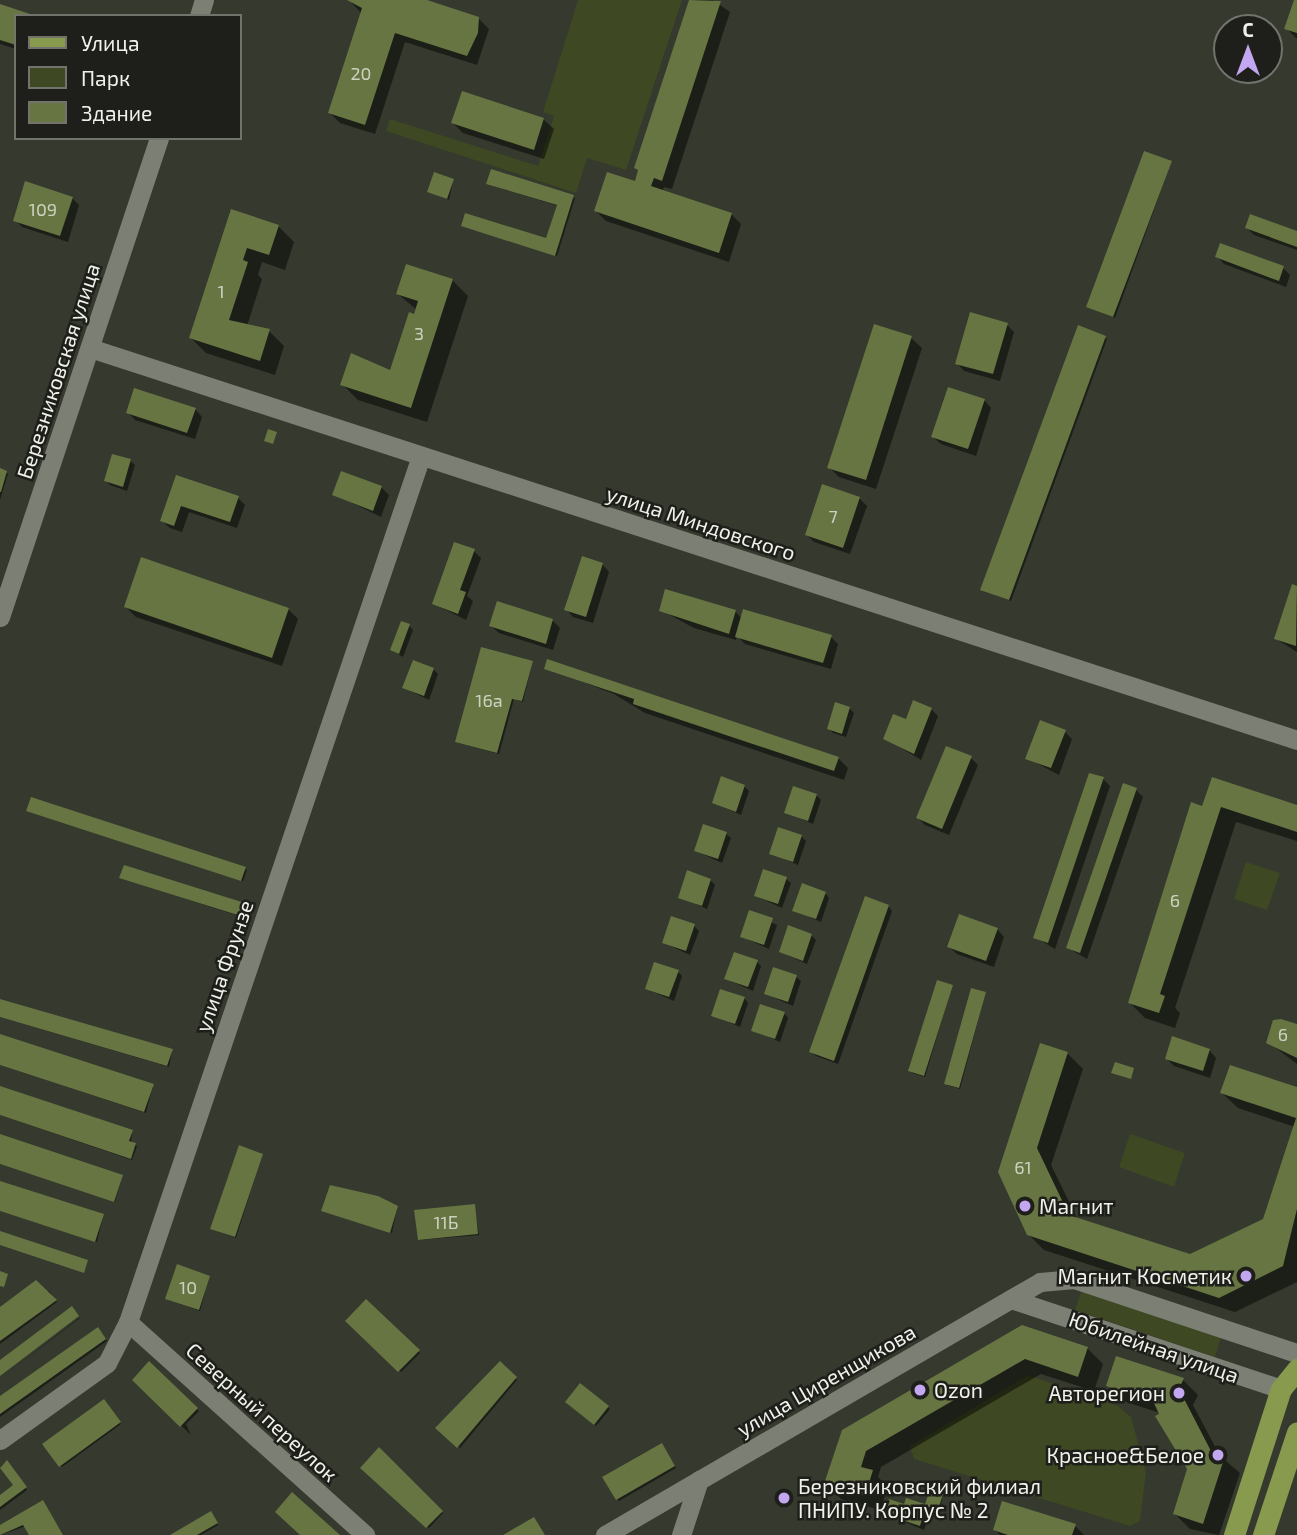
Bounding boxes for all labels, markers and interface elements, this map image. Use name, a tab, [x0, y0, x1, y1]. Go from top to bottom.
legend	[14, 14, 242, 140]
north arrow	[1213, 14, 1283, 84]
text: С	[1242, 18, 1254, 41]
text: Улица	[81, 30, 140, 55]
house number: 20	[351, 62, 371, 84]
text: Парк	[81, 65, 130, 90]
text: Здание	[81, 100, 152, 125]
house number: 109	[29, 198, 57, 220]
street label: Березниковская улица	[11, 260, 105, 482]
house number: 1	[217, 280, 225, 302]
house number: 3	[414, 322, 424, 344]
street label: улица Миндовского	[603, 481, 799, 565]
house number: 7	[828, 505, 838, 527]
house number: 16а	[475, 689, 503, 711]
house number: 6	[1170, 889, 1180, 911]
street label: улица Фрунзе	[190, 897, 258, 1035]
house number: 6	[1278, 1023, 1288, 1045]
house number: 61	[1014, 1156, 1032, 1178]
place label: Магнит	[1039, 1193, 1114, 1219]
marker: Магнит	[1017, 1198, 1033, 1214]
house number: 11Б	[433, 1211, 459, 1233]
place label: Магнит Косметик	[1058, 1263, 1232, 1289]
marker: Магнит Косметик	[1238, 1268, 1254, 1284]
house number: 10	[179, 1276, 197, 1298]
street label: Юбилейная улица	[1066, 1306, 1242, 1388]
street label: улица Циренщикова	[732, 1319, 920, 1441]
street label: Северный переулок	[181, 1337, 343, 1487]
place label: Ozon	[934, 1377, 983, 1403]
place label: Авторегион	[1048, 1380, 1165, 1406]
marker: Ozon	[912, 1382, 928, 1398]
marker: Авторегион	[1171, 1385, 1187, 1401]
place label: Красное&Белое	[1046, 1442, 1204, 1468]
marker: Красное&Белое	[1210, 1447, 1226, 1463]
place label: Березниковский филиал ПНИПУ. Корпус № 2	[798, 1473, 1041, 1523]
marker: Березниковский филиал ПНИПУ. Корпус № 2	[776, 1490, 792, 1506]

